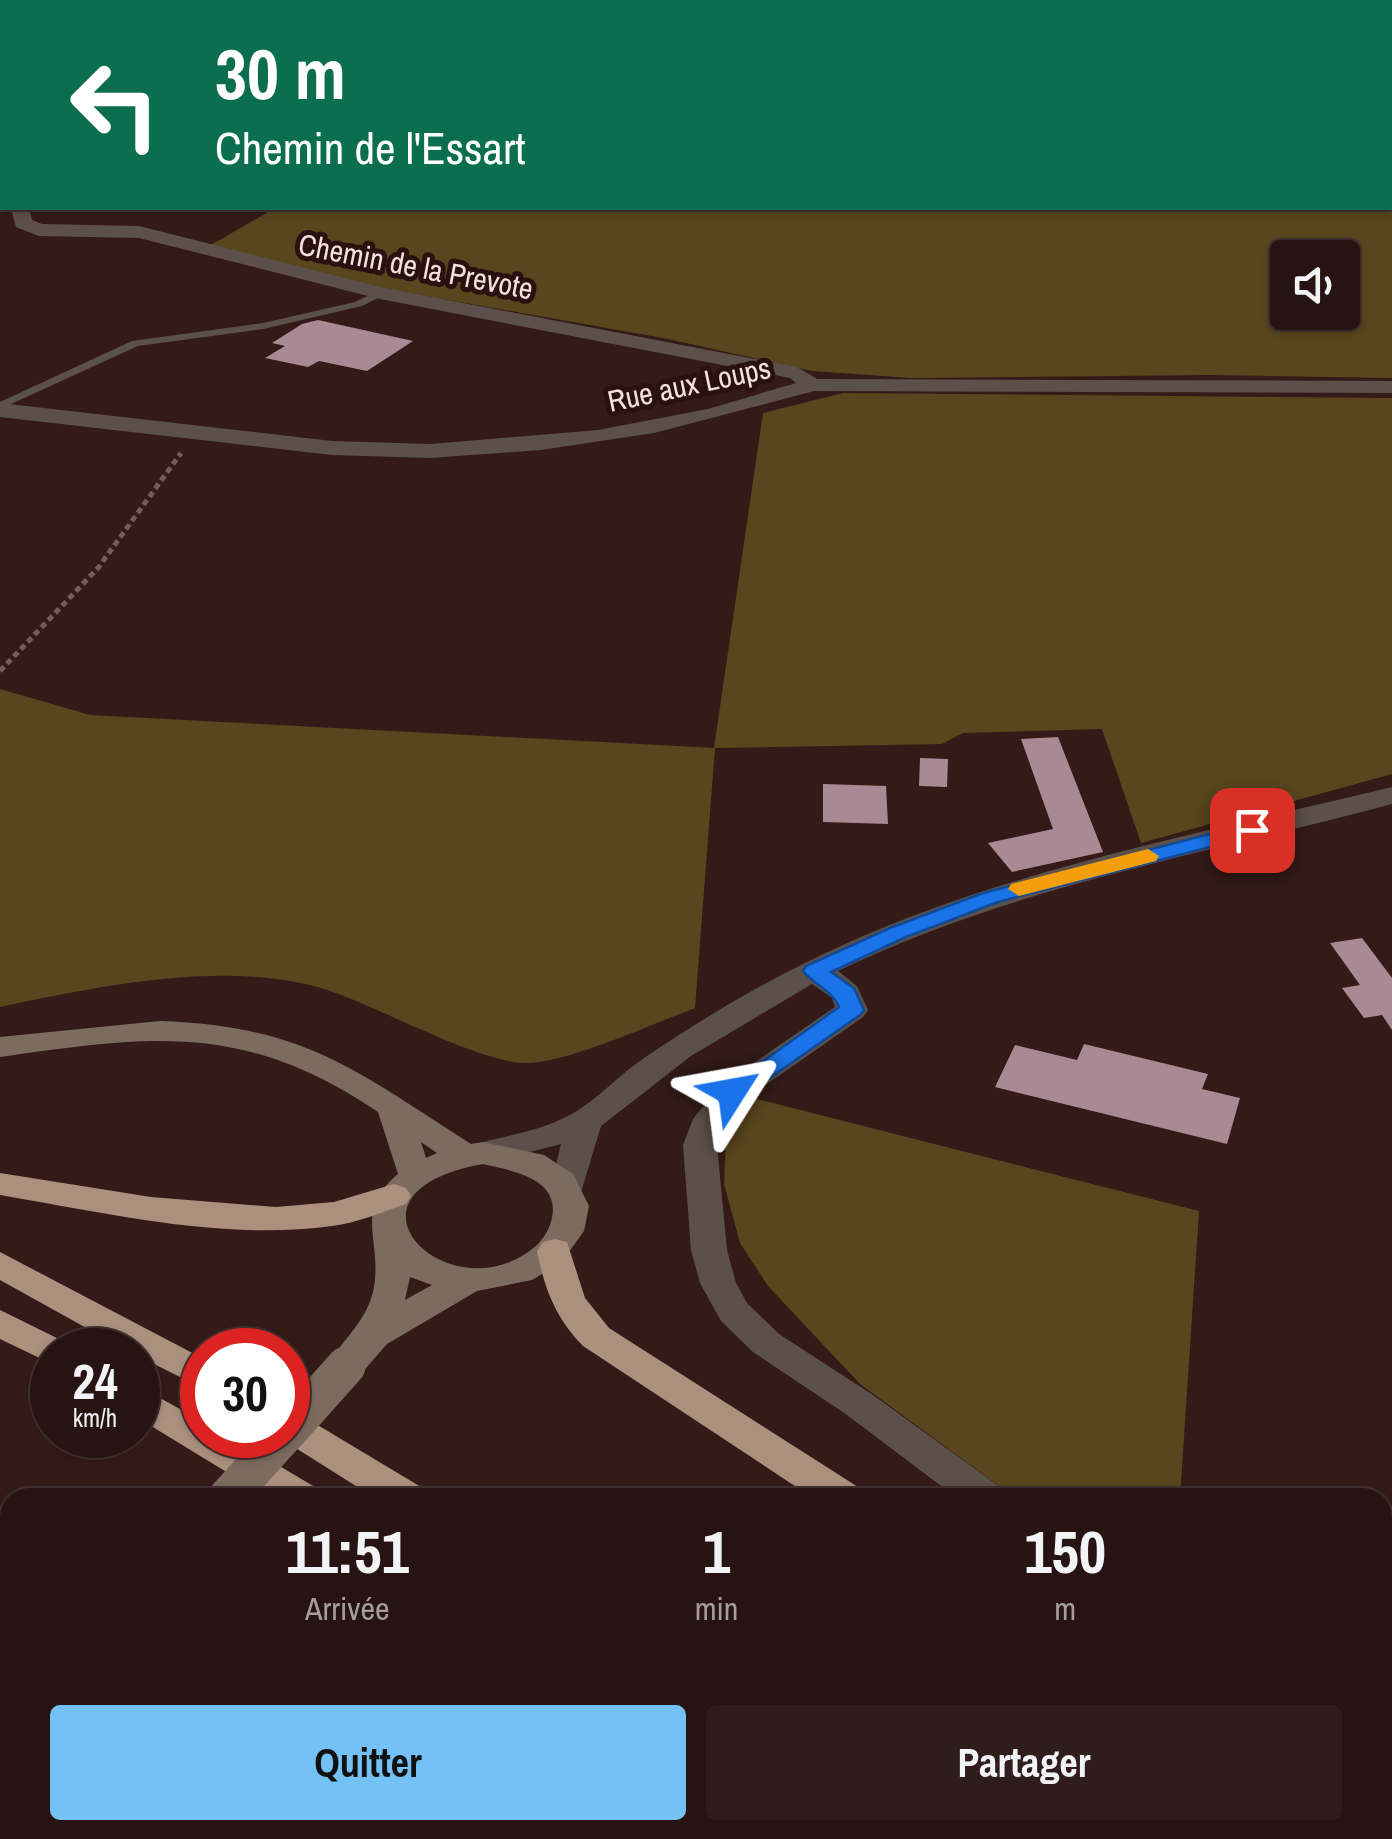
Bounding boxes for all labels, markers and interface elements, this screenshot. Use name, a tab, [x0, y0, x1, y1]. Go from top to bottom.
text: 30 m	[215, 27, 346, 121]
icon: left	[50, 40, 180, 170]
text: Chemin de l'Essart	[215, 117, 526, 178]
street label: Chemin de la Prevote	[295, 224, 537, 308]
map controls	[1270, 240, 1360, 330]
button: sound	[1270, 240, 1360, 330]
street label: Rue aux Loups	[604, 347, 774, 421]
pin	[1210, 788, 1295, 873]
icon: arrive	[1225, 803, 1280, 858]
position arrow	[680, 1040, 784, 1144]
speed limit sign: 30	[180, 1328, 310, 1458]
text: 24	[72, 1347, 118, 1415]
text: km/h	[73, 1401, 117, 1435]
text: 11:51	[286, 1511, 409, 1592]
text: 1	[703, 1511, 730, 1592]
text: 150	[1024, 1511, 1106, 1592]
text: Arrivée	[305, 1587, 390, 1630]
text: min	[695, 1587, 738, 1630]
text: m	[1054, 1587, 1076, 1630]
button: Quitter	[50, 1705, 686, 1820]
button: Partager	[706, 1705, 1342, 1820]

